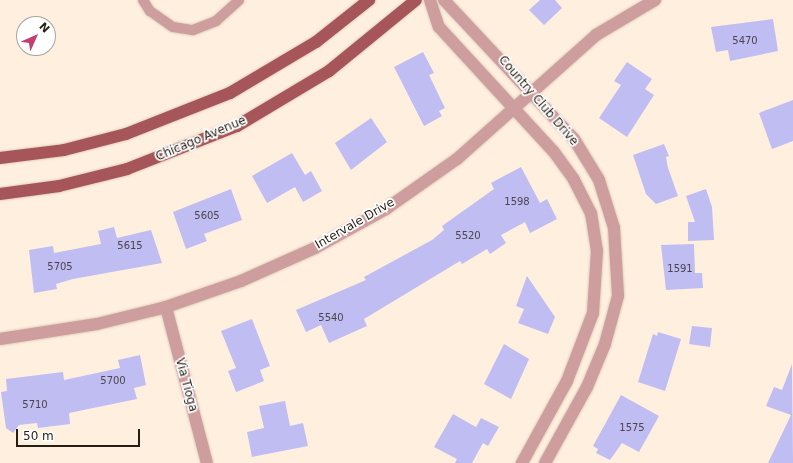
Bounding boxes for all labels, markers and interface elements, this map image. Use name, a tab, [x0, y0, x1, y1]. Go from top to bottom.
north arrow	[16, 16, 56, 56]
text: N	[36, 20, 52, 36]
house number: 5470	[732, 35, 758, 47]
street label: Country Club Drive	[495, 53, 581, 149]
street label: Chicago Avenue	[154, 113, 248, 165]
street label: Intervale Drive	[313, 195, 397, 253]
house number: 1598	[504, 196, 530, 208]
house number: 5605	[194, 210, 220, 222]
house number: 5520	[455, 230, 481, 242]
house number: 5615	[117, 240, 143, 252]
house number: 5705	[47, 261, 73, 273]
house number: 1591	[667, 263, 693, 275]
house number: 5540	[318, 312, 344, 324]
street label: Via Tioga	[172, 357, 200, 413]
house number: 5700	[100, 375, 126, 387]
house number: 5710	[22, 399, 48, 411]
scale bar	[18, 421, 142, 447]
house number: 1575	[619, 422, 645, 434]
text: 50 m	[23, 429, 54, 443]

